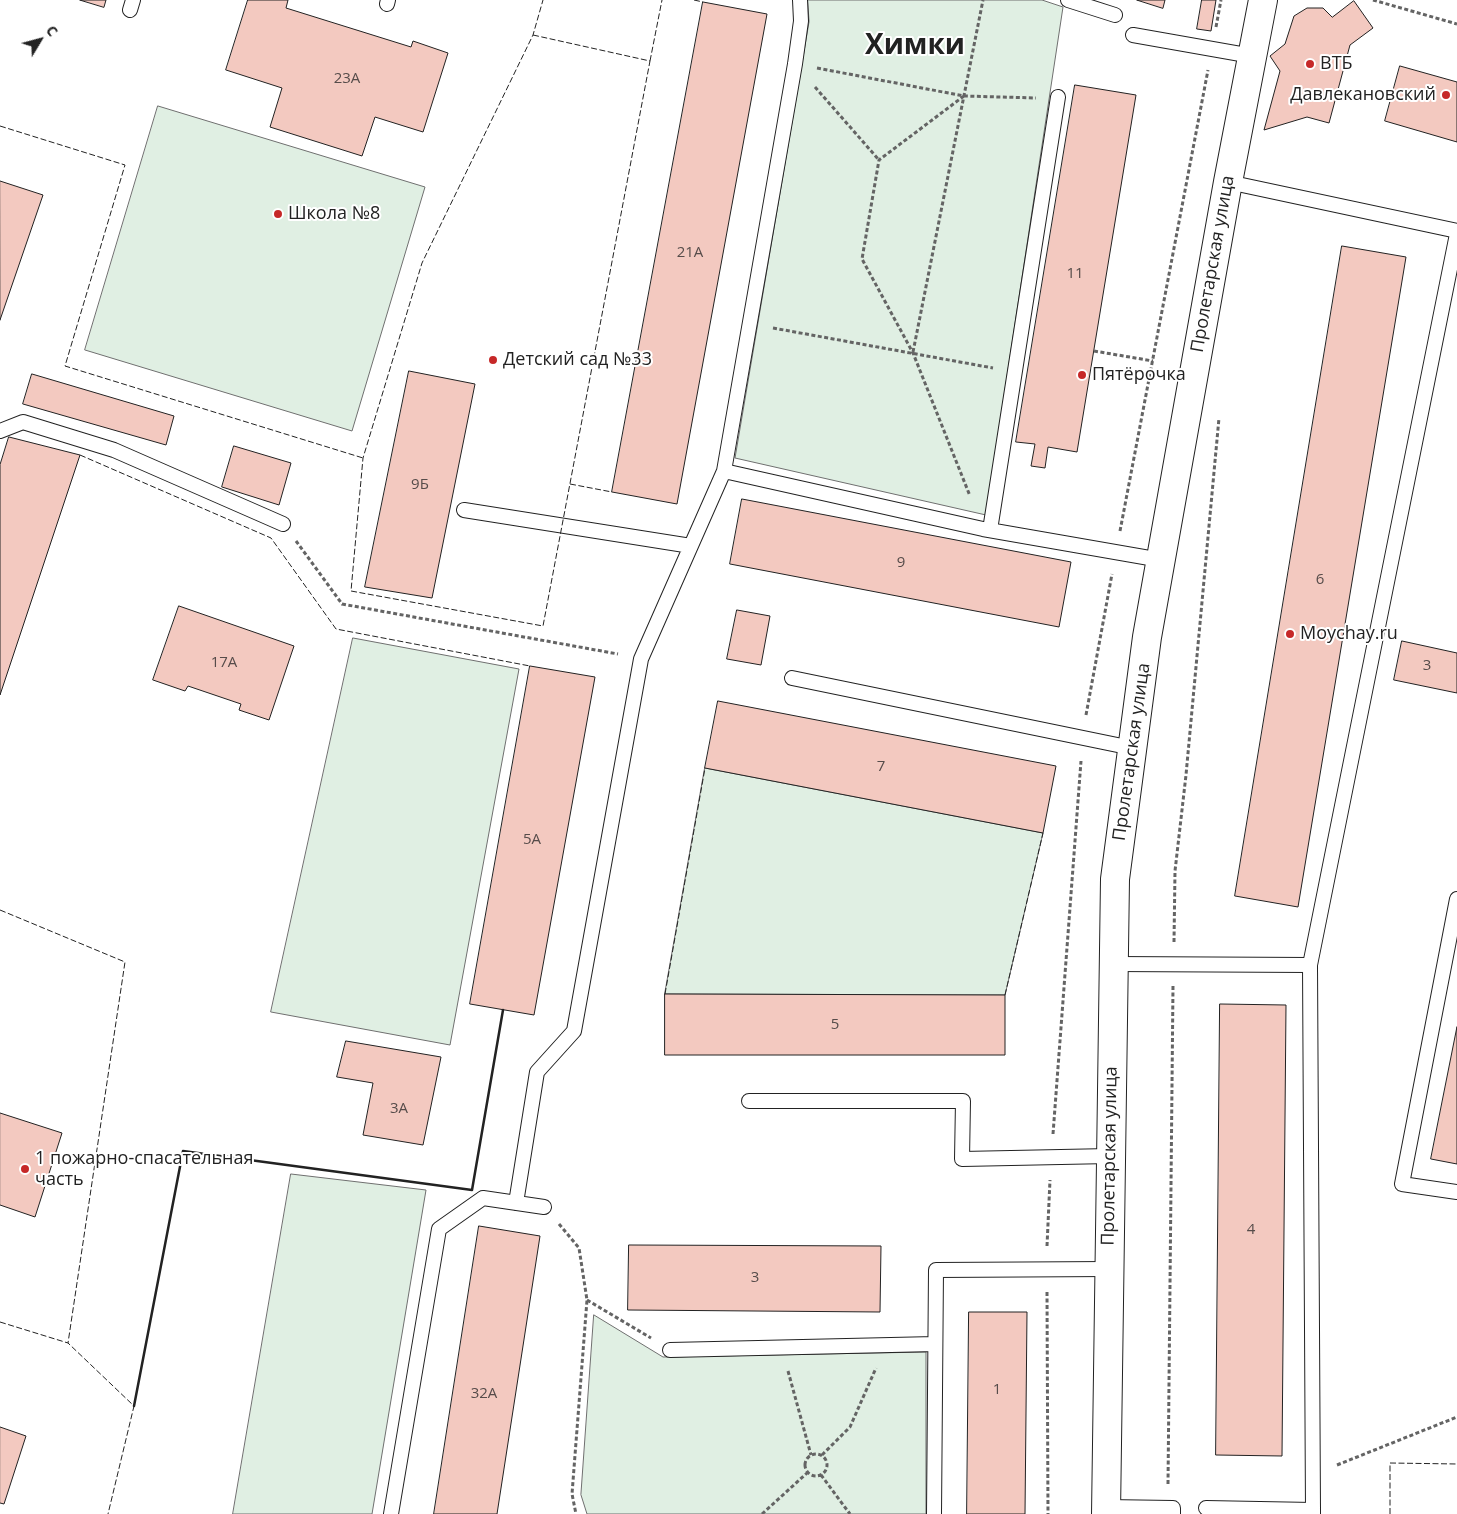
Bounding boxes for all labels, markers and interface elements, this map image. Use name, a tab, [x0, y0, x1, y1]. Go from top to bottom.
north arrow	[15, 15, 65, 65]
text: С	[42, 21, 63, 40]
district label: Химки	[865, 29, 965, 63]
place label: ВТБ	[1320, 53, 1353, 75]
marker: ВТБ	[1304, 58, 1316, 70]
house number: 23А	[334, 70, 360, 88]
place label: Давлекановский	[1290, 84, 1436, 106]
marker: Давлекановский	[1440, 89, 1452, 101]
street label: Пролетарская улица	[1187, 174, 1239, 354]
place label: Школа №8	[288, 203, 380, 225]
marker: Школа №8	[272, 208, 284, 220]
house number: 21А	[677, 244, 703, 262]
house number: 11	[1066, 265, 1084, 283]
place label: Детский сад №33	[503, 349, 652, 371]
marker: Детский сад №33	[487, 354, 499, 366]
place label: Пятёрочка	[1092, 364, 1186, 386]
marker: Пятёрочка	[1076, 369, 1088, 381]
house number: 9Б	[411, 476, 429, 494]
house number: 9	[897, 554, 905, 572]
house number: 6	[1316, 571, 1324, 589]
place label: Moychay.ru	[1300, 623, 1398, 645]
marker: Moychay.ru	[1284, 628, 1296, 640]
house number: 17А	[211, 654, 237, 672]
house number: 3	[1423, 657, 1431, 675]
street label: Пролетарская улица	[1109, 662, 1155, 842]
house number: 7	[877, 758, 885, 776]
house number: 5А	[523, 831, 541, 849]
house number: 5	[831, 1016, 839, 1034]
street label: Пролетарская улица	[1098, 1066, 1122, 1246]
house number: 3А	[390, 1100, 408, 1118]
place label: 1 пожарно-спасательная часть	[35, 1148, 253, 1190]
marker: 1 пожарно-спасательная часть	[19, 1163, 31, 1175]
house number: 4	[1247, 1221, 1255, 1239]
house number: 3	[751, 1269, 759, 1287]
house number: 1	[993, 1381, 1001, 1399]
house number: 32А	[471, 1385, 497, 1403]

